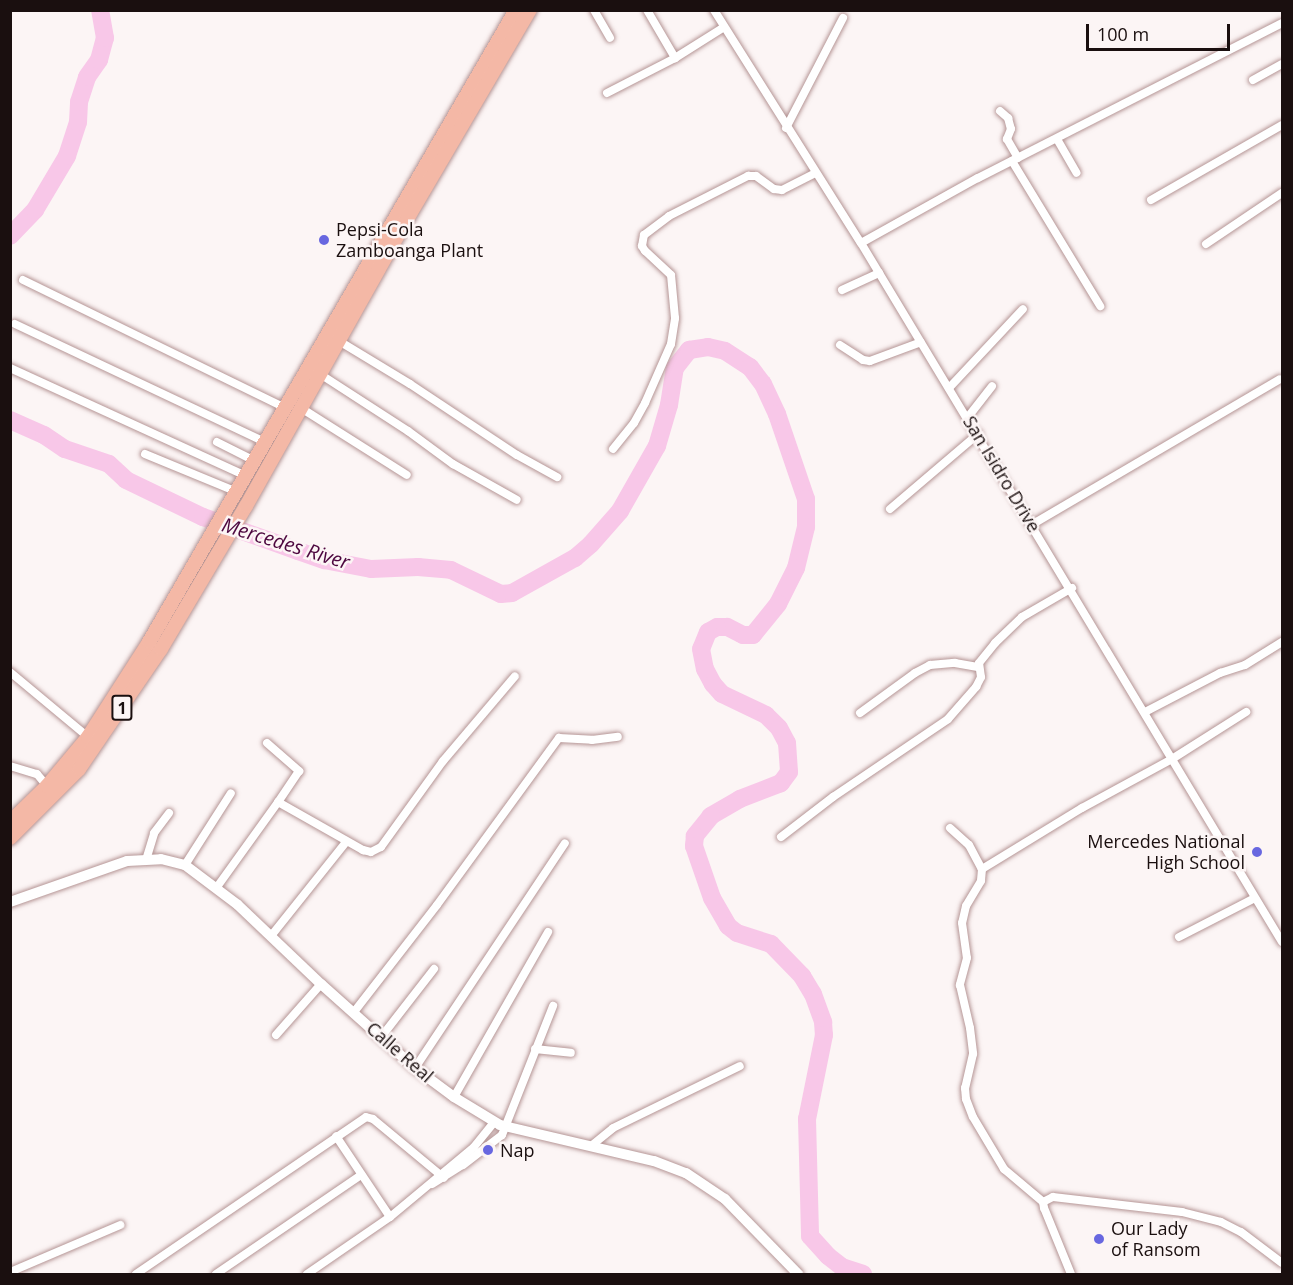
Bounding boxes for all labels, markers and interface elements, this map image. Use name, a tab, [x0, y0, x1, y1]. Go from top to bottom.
scale bar	[1089, 12, 1233, 50]
text: 100 m	[1097, 22, 1149, 46]
place label: Pepsi-Cola Zamboanga Plant	[336, 219, 483, 262]
marker: Pepsi-Cola Zamboanga Plant	[317, 233, 331, 247]
street label: San Isidro Drive	[959, 412, 1045, 536]
water label: Mercedes River	[219, 512, 353, 574]
road number: 1	[110, 695, 134, 721]
place label: Mercedes National High School	[1087, 831, 1245, 874]
marker: Mercedes National High School	[1250, 845, 1264, 859]
street label: Calle Real	[362, 1017, 438, 1087]
place label: Nap	[500, 1139, 535, 1161]
marker: Nap	[481, 1143, 495, 1157]
place label: Our Lady of Ransom	[1111, 1218, 1201, 1260]
marker: Our Lady of Ransom	[1092, 1232, 1106, 1246]

